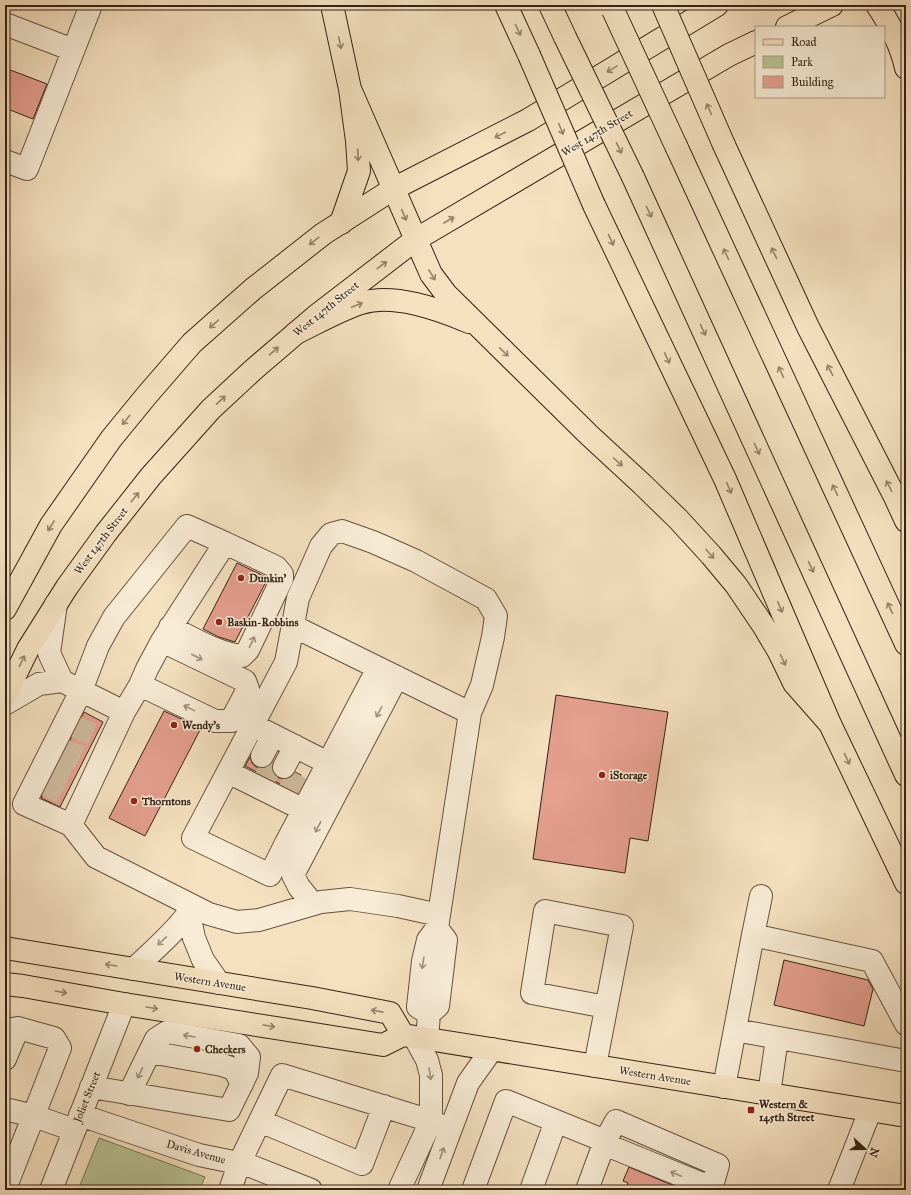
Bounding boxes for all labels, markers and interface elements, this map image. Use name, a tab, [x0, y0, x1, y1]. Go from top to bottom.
one-way arrow	[515, 23, 522, 35]
legend	[755, 26, 885, 98]
text: Road	[791, 35, 817, 49]
one-way arrow	[337, 36, 345, 49]
text: Park	[791, 55, 813, 69]
one-way arrow	[607, 65, 618, 73]
text: Building	[791, 75, 834, 90]
one-way arrow	[704, 103, 712, 115]
street label: West 147th Street	[559, 107, 635, 159]
one-way arrow	[558, 122, 566, 134]
one-way arrow	[494, 131, 506, 139]
one-way arrow	[616, 141, 623, 153]
one-way arrow	[354, 148, 361, 161]
one-way arrow	[646, 206, 653, 218]
one-way arrow	[401, 208, 408, 220]
one-way arrow	[443, 216, 455, 224]
one-way arrow	[608, 234, 615, 246]
one-way arrow	[308, 237, 319, 246]
one-way arrow	[770, 247, 777, 259]
one-way arrow	[722, 249, 729, 261]
one-way arrow	[376, 261, 387, 270]
one-way arrow	[428, 269, 436, 280]
street label: West 147th Street	[291, 279, 361, 339]
one-way arrow	[351, 301, 363, 309]
one-way arrow	[208, 320, 219, 329]
one-way arrow	[700, 324, 707, 336]
one-way arrow	[269, 347, 280, 356]
one-way arrow	[499, 347, 509, 357]
one-way arrow	[664, 351, 671, 363]
one-way arrow	[826, 364, 833, 376]
one-way arrow	[777, 367, 784, 379]
one-way arrow	[216, 395, 226, 404]
one-way arrow	[122, 415, 131, 426]
one-way arrow	[754, 442, 761, 454]
one-way arrow	[613, 457, 623, 467]
one-way arrow	[885, 480, 893, 492]
one-way arrow	[725, 481, 733, 493]
one-way arrow	[831, 485, 838, 497]
one-way arrow	[130, 491, 139, 502]
street label: West 147th Street	[72, 505, 130, 577]
one-way arrow	[46, 520, 54, 532]
one-way arrow	[705, 549, 714, 559]
one-way arrow	[808, 560, 815, 572]
place label: Dunkin'	[249, 572, 287, 585]
marker: Dunkin'	[236, 573, 246, 583]
one-way arrow	[777, 601, 784, 613]
one-way arrow	[886, 603, 893, 615]
place label: Baskin-Robbins	[227, 616, 298, 629]
marker: Baskin-Robbins	[214, 617, 224, 627]
one-way arrow	[249, 637, 256, 649]
one-way arrow	[191, 654, 203, 661]
one-way arrow	[780, 654, 787, 666]
one-way arrow	[19, 656, 26, 668]
one-way arrow	[183, 704, 195, 711]
one-way arrow	[374, 705, 382, 717]
place label: Wendy's	[182, 719, 220, 733]
marker: Wendy's	[169, 720, 179, 730]
one-way arrow	[844, 753, 851, 765]
place label: iStorage	[610, 769, 648, 782]
marker: iStorage	[597, 770, 607, 780]
place label: Thorntons	[141, 795, 191, 808]
marker: Thorntons	[129, 796, 139, 806]
one-way arrow	[314, 820, 321, 832]
one-way arrow	[157, 937, 168, 946]
one-way arrow	[419, 956, 427, 969]
one-way arrow	[105, 961, 118, 969]
street label: Western Avenue	[173, 970, 247, 994]
one-way arrow	[54, 989, 67, 997]
one-way arrow	[145, 1004, 158, 1012]
one-way arrow	[371, 1007, 384, 1015]
one-way arrow	[262, 1022, 275, 1030]
one-way arrow	[183, 1032, 196, 1040]
place label: Checkers	[205, 1043, 246, 1056]
marker: Checkers	[192, 1044, 202, 1054]
street label: Western Avenue	[618, 1064, 692, 1088]
one-way arrow	[136, 1066, 143, 1078]
one-way arrow	[426, 1067, 434, 1080]
street label: Joliet Street	[70, 1069, 104, 1126]
place label: Western & 145th Street	[759, 1098, 814, 1125]
marker: Western & 145th Street	[746, 1105, 756, 1115]
north arrow	[845, 1129, 885, 1169]
street label: Davis Avenue	[165, 1137, 227, 1167]
text: N	[866, 1146, 882, 1160]
one-way arrow	[438, 1148, 446, 1160]
one-way arrow	[670, 1169, 682, 1177]

